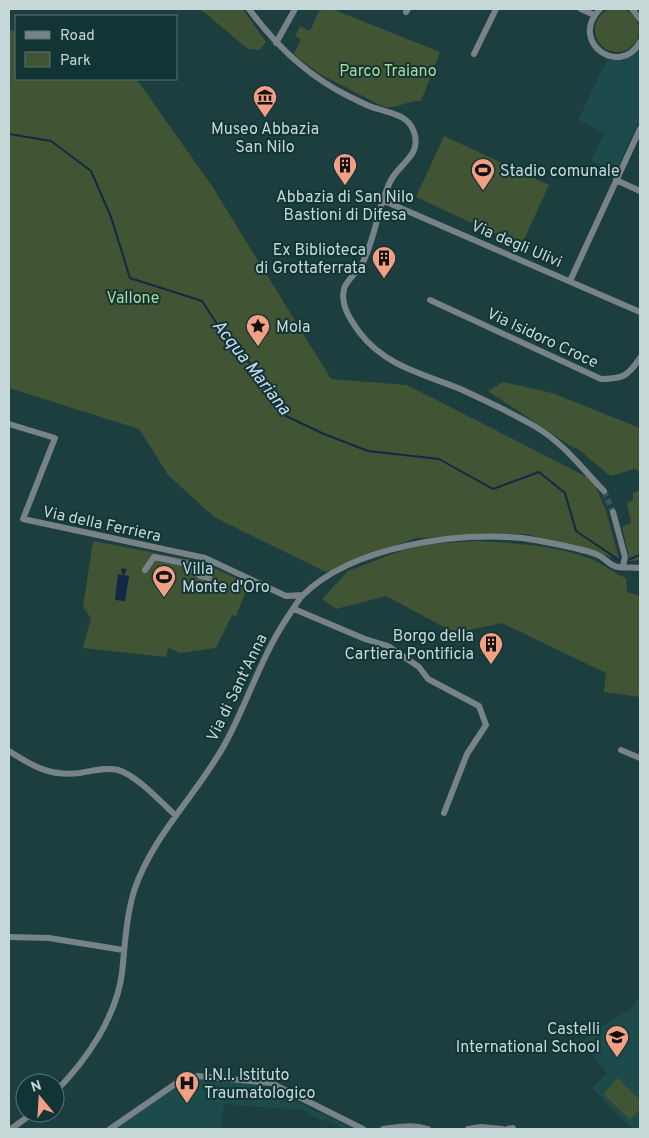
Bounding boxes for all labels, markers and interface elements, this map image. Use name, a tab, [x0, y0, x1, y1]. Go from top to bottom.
legend	[15, 15, 178, 80]
text: Road	[60, 27, 95, 46]
text: Park	[60, 52, 91, 71]
park label: Parco Traiano	[339, 62, 437, 82]
museum icon: Museo Abbazia San Nilo	[252, 84, 278, 118]
place label: Museo Abbazia San Nilo	[211, 120, 319, 158]
building icon: Abbazia di San Nilo Bastioni di Difesa	[332, 152, 358, 186]
sports icon: Stadio comunale	[470, 157, 496, 191]
place label: Stadio comunale	[500, 162, 620, 182]
place label: Abbazia di San Nilo Bastioni di Difesa	[276, 188, 414, 226]
street label: Via degli Ulivi	[468, 217, 565, 273]
place label: Ex Biblioteca di Grottaferrata	[255, 241, 366, 279]
building icon: Ex Biblioteca di Grottaferrata	[371, 245, 397, 279]
park label: Vallone	[107, 289, 159, 309]
street label: Via Isidoro Croce	[483, 304, 601, 373]
place icon: Mola	[245, 313, 271, 347]
water label: Acqua Mariana	[206, 315, 296, 421]
place label: Mola	[276, 318, 310, 338]
street label: Via della Ferriera	[40, 503, 163, 547]
place label: Villa Monte d'Oro	[182, 560, 270, 598]
sports icon: Villa Monte d'Oro	[151, 564, 177, 598]
place label: Borgo della Cartiera Pontificia	[345, 627, 474, 665]
street label: Via di Sant'Anna	[203, 631, 273, 745]
building icon: Borgo della Cartiera Pontificia	[478, 631, 504, 665]
place label: Castelli International School	[456, 1020, 600, 1058]
school or university icon: Castelli International School	[604, 1024, 630, 1058]
place label: I.N.I. Istituto Traumatologico	[204, 1066, 316, 1104]
hospital icon: I.N.I. Istituto Traumatologico	[174, 1070, 200, 1104]
north arrow	[15, 1073, 65, 1123]
text: N	[29, 1077, 44, 1097]

